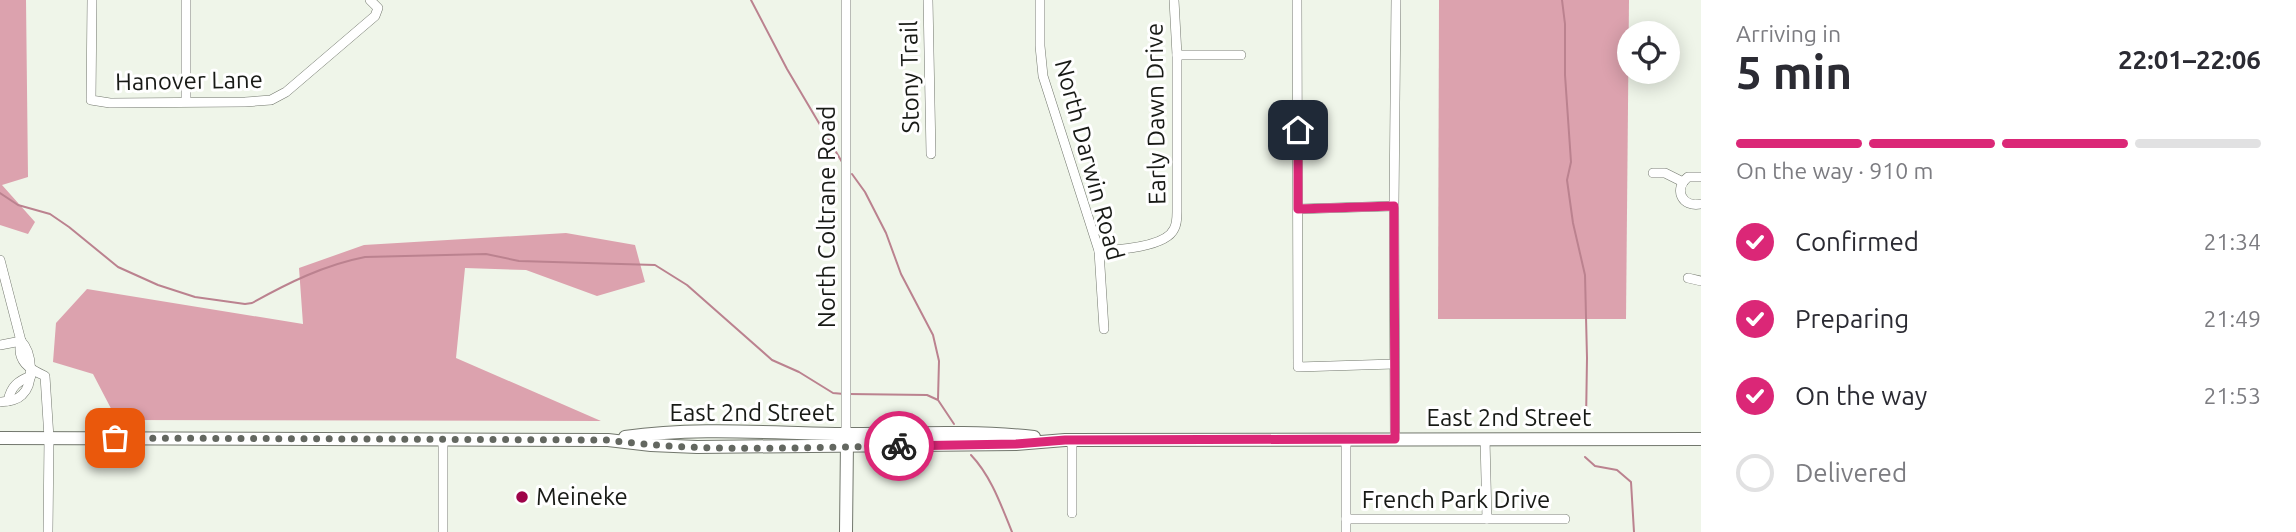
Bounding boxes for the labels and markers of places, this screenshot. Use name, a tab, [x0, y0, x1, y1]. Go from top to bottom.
pin	[1268, 100, 1328, 160]
pin	[85, 408, 145, 468]
place label: Meineke	[536, 483, 628, 510]
marker: Meineke	[514, 489, 530, 505]

